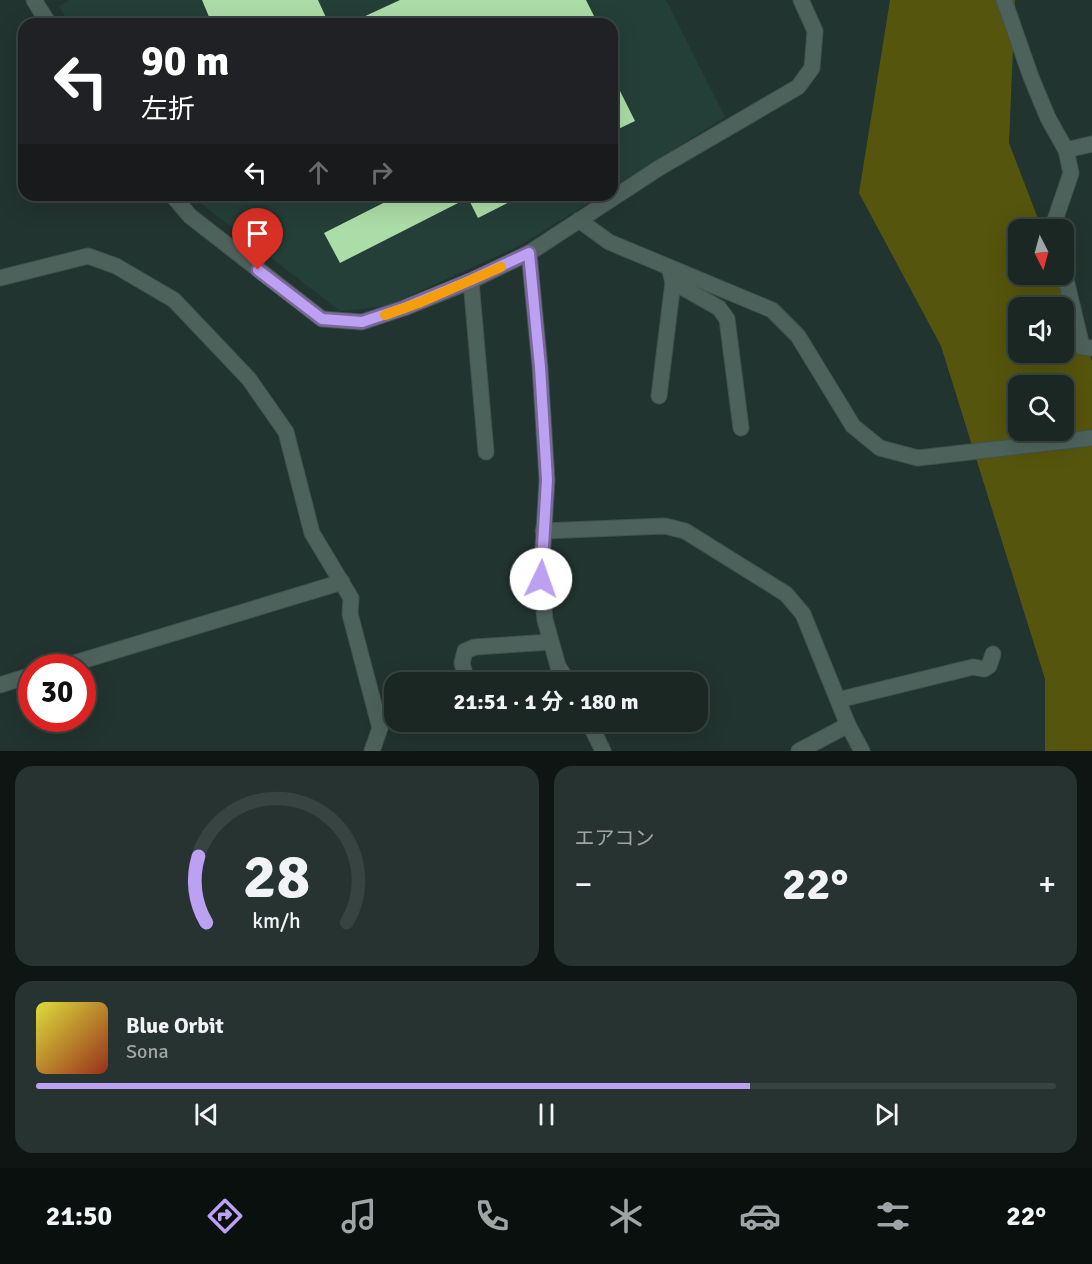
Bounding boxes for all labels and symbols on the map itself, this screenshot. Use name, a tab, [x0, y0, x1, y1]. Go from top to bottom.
pin	[232, 208, 283, 270]
north arrow	[1008, 219, 1074, 285]
position arrow	[509, 547, 573, 611]
speed limit sign: 30	[18, 654, 96, 732]

